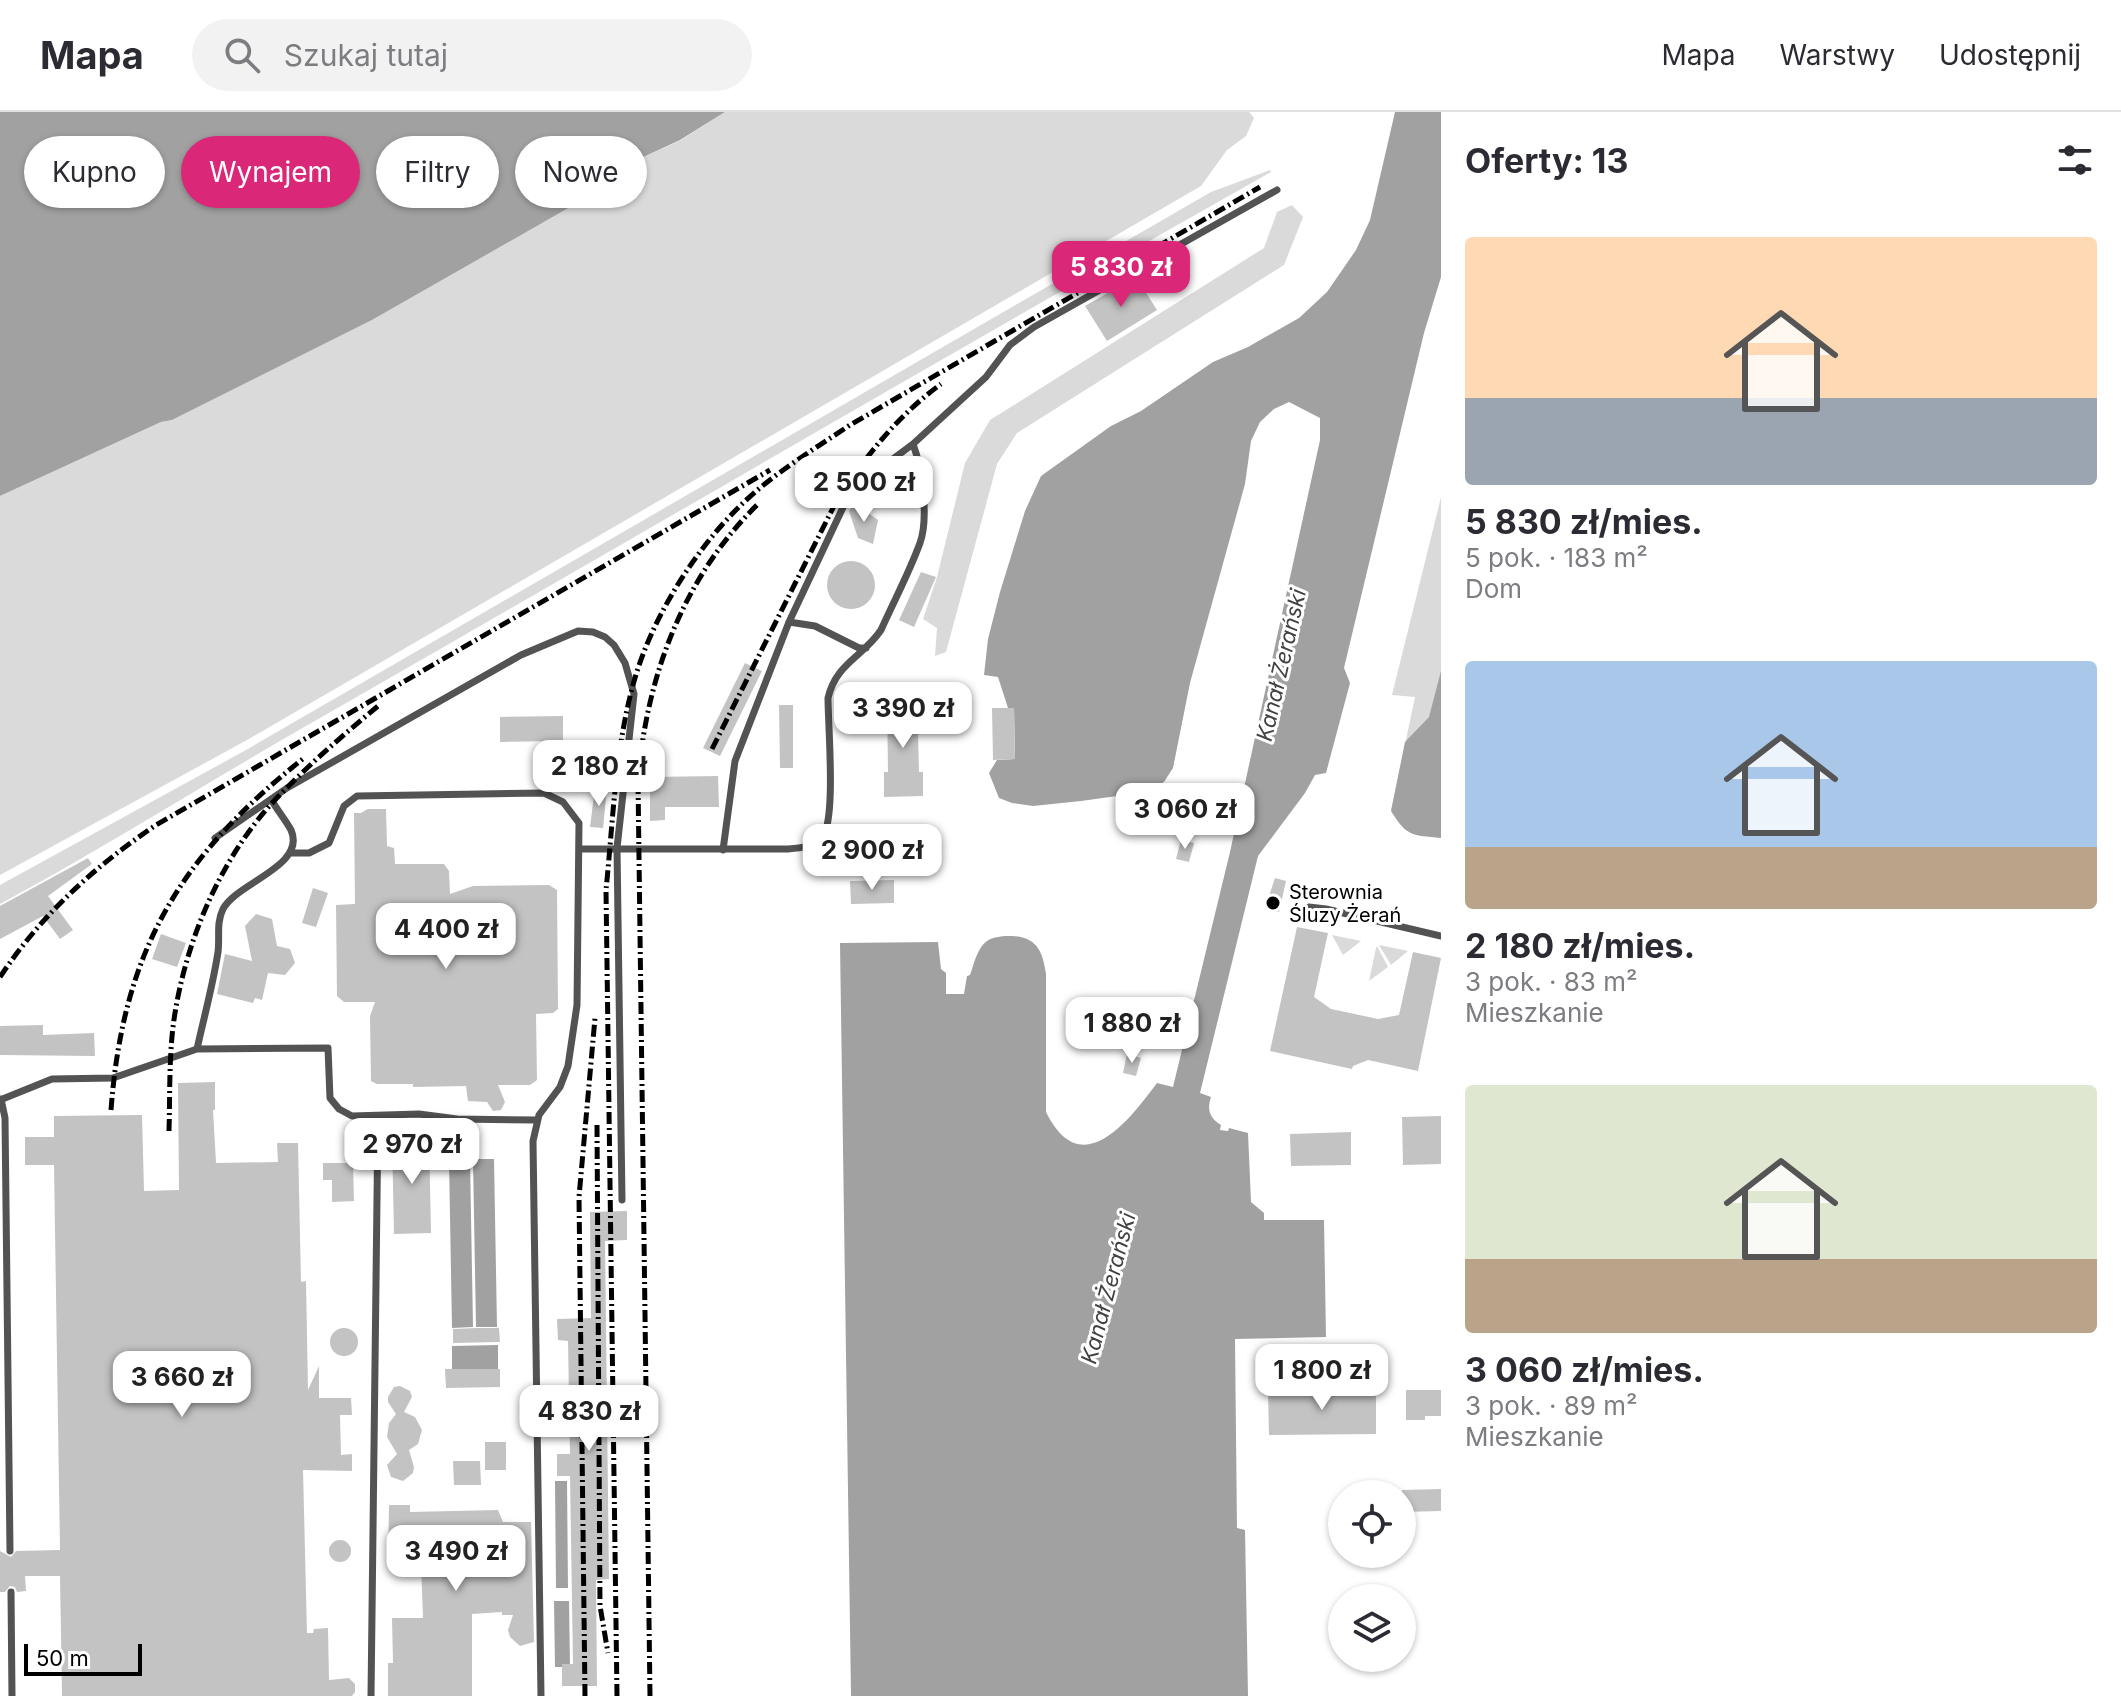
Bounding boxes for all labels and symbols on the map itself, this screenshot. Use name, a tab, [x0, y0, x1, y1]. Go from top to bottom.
pin: 5 830 zł	[1038, 241, 1204, 309]
pin: 2 500 zł	[781, 456, 947, 524]
water label: Kanał Żerański	[1251, 586, 1311, 744]
pin: 3 390 zł	[820, 682, 986, 750]
pin: 2 180 zł	[516, 740, 682, 808]
pin: 3 060 zł	[1102, 783, 1268, 851]
pin: 2 900 zł	[789, 824, 955, 892]
place label: Sterownia Śluzy Żerań	[1289, 880, 1401, 927]
marker: Sterownia Śluzy Żerań	[1264, 894, 1282, 912]
pin: 4 400 zł	[363, 903, 529, 971]
pin: 1 880 zł	[1049, 997, 1215, 1065]
pin: 2 970 zł	[329, 1118, 495, 1186]
water label: Kanał Żerański	[1075, 1209, 1141, 1366]
pin: 1 800 zł	[1239, 1344, 1405, 1412]
pin: 3 660 zł	[99, 1351, 265, 1419]
pin: 4 830 zł	[506, 1385, 672, 1453]
pin: 3 490 zł	[373, 1525, 539, 1593]
scale bar	[24, 1640, 142, 1676]

